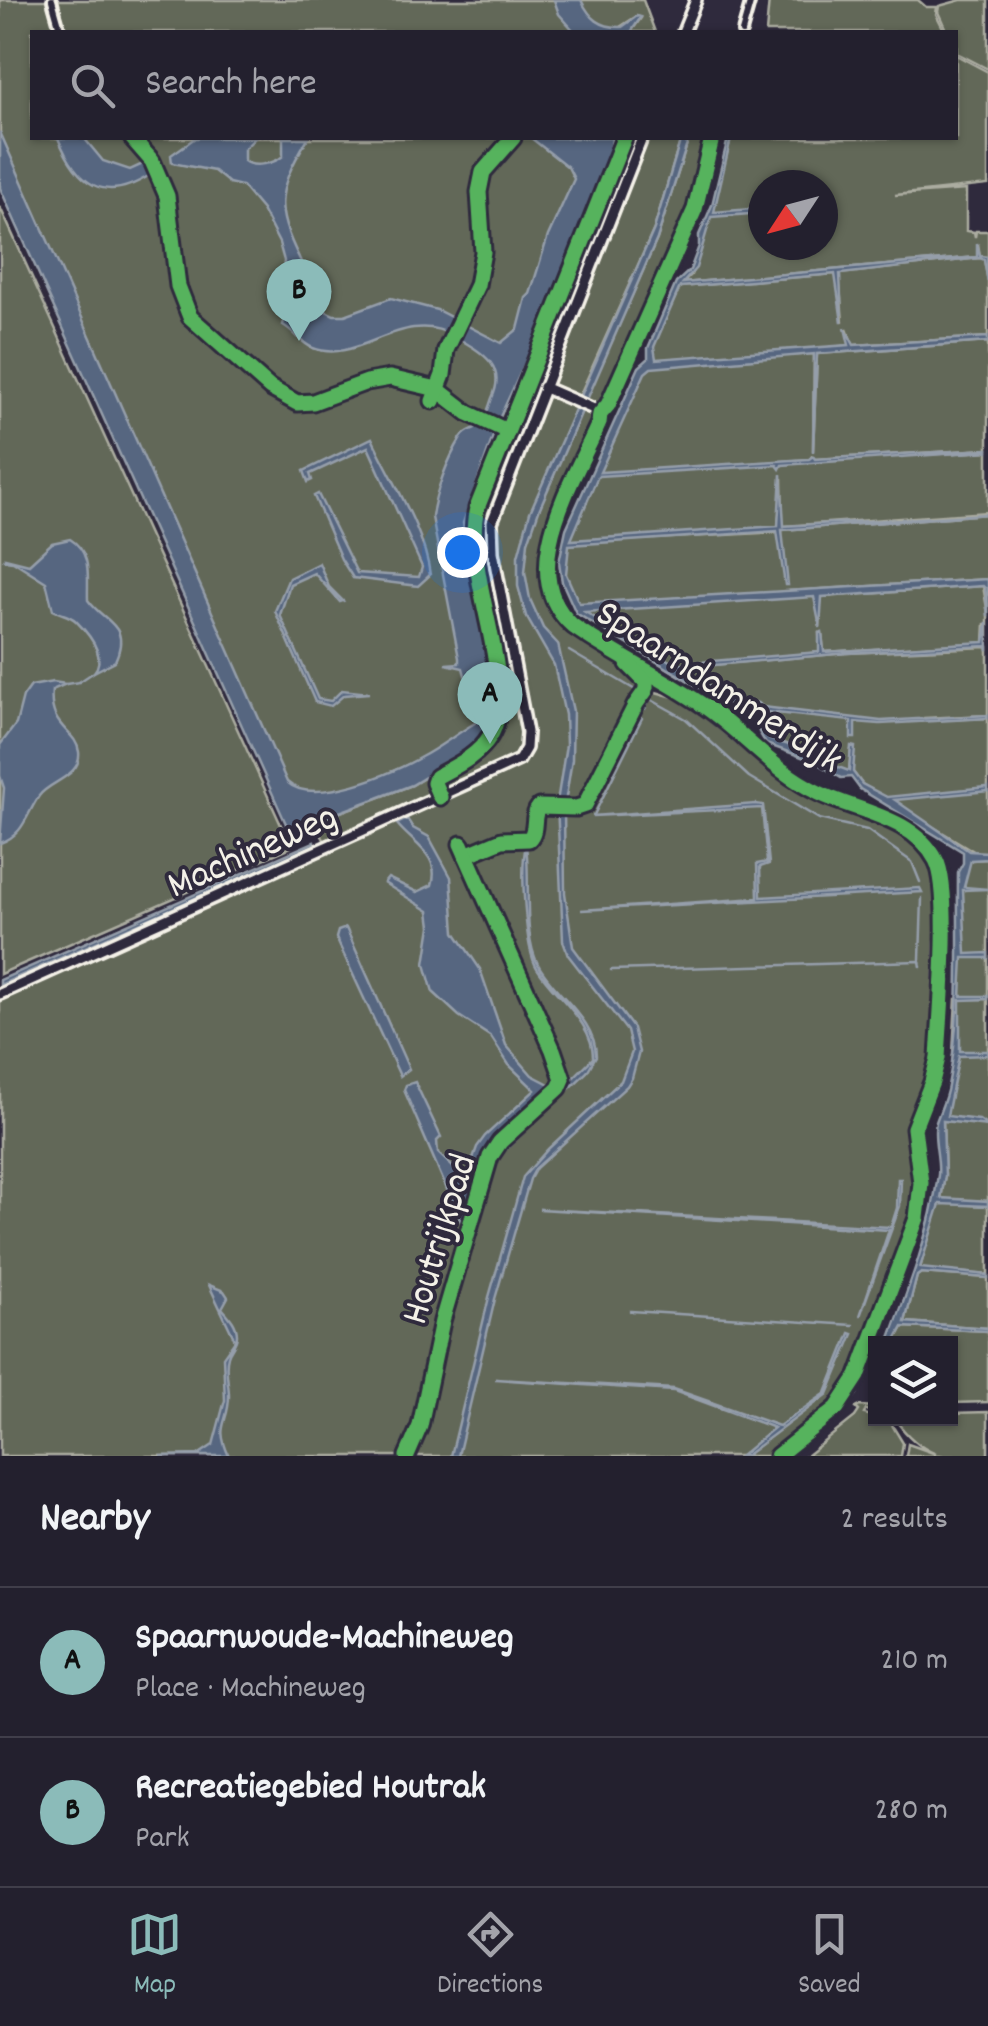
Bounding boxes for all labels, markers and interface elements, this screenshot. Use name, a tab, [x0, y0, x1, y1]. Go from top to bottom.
search box	[30, 30, 958, 140]
icon: search	[65, 58, 120, 113]
text: Search here	[145, 58, 317, 113]
north arrow	[748, 170, 838, 260]
pin: B	[266, 258, 332, 341]
your location	[437, 527, 488, 578]
street label: Spaarndammerdijk	[583, 588, 852, 791]
pin: A	[458, 662, 522, 744]
street label: Machineweg	[159, 791, 348, 917]
street label: Houtrijkpad	[389, 1148, 495, 1332]
map controls	[868, 1336, 958, 1426]
button: layers	[868, 1336, 958, 1426]
text: Nearby	[40, 1491, 150, 1551]
text: 2 results	[841, 1498, 948, 1544]
text: Spaarnwoude-Machineweg	[135, 1612, 514, 1667]
text: A	[64, 1639, 81, 1685]
text: 210 m	[880, 1639, 948, 1685]
text: Place · Machineweg	[135, 1667, 366, 1713]
text: Recreatiegebied Houtrak	[135, 1762, 486, 1817]
text: B	[65, 1789, 80, 1835]
text: 280 m	[874, 1789, 948, 1835]
text: Park	[135, 1817, 190, 1863]
tab: Map	[127, 1907, 182, 2007]
tab: Directions	[437, 1907, 543, 2007]
tab: Saved	[798, 1907, 861, 2007]

